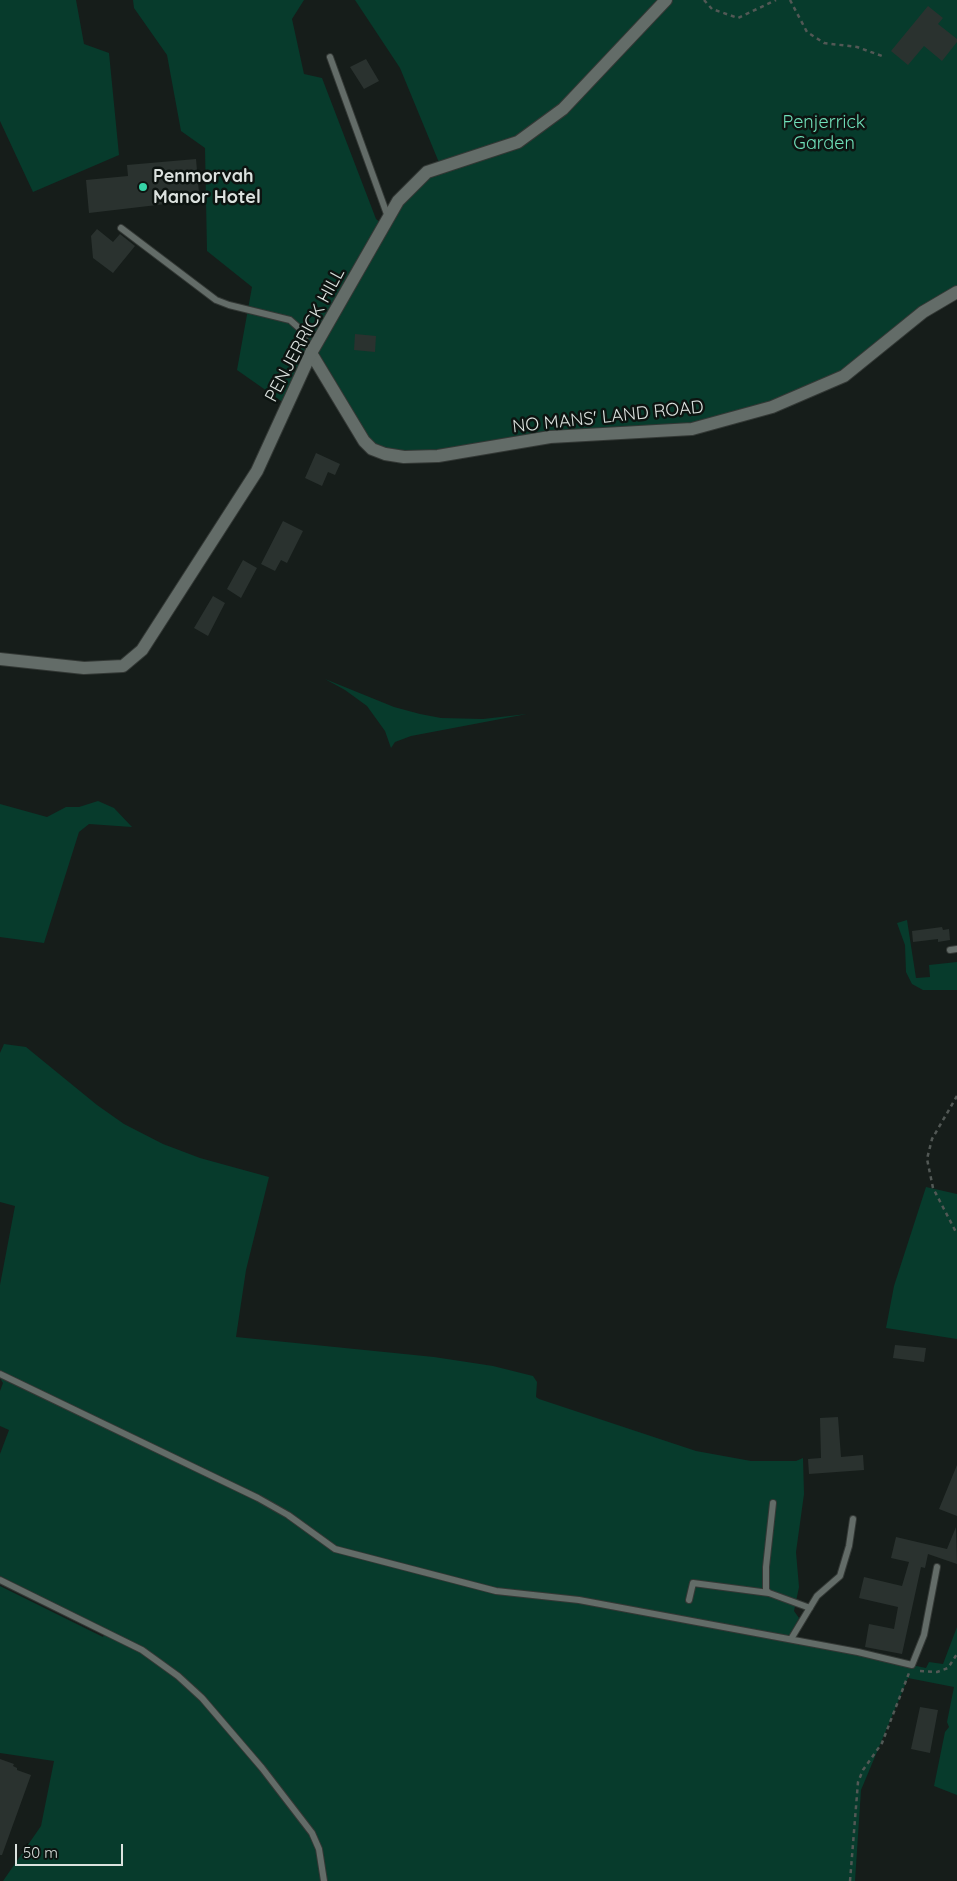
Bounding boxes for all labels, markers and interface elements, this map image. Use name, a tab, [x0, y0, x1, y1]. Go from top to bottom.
park label: Penjerrick Garden	[783, 112, 865, 154]
place label: Penmorvah Manor Hotel	[153, 166, 261, 208]
marker: Penmorvah Manor Hotel	[137, 181, 149, 193]
street label: PENJERRICK HILL	[261, 264, 349, 406]
street label: NO MANS' LAND ROAD	[511, 396, 705, 438]
scale bar	[18, 1834, 125, 1866]
text: 50 m	[23, 1843, 58, 1862]

